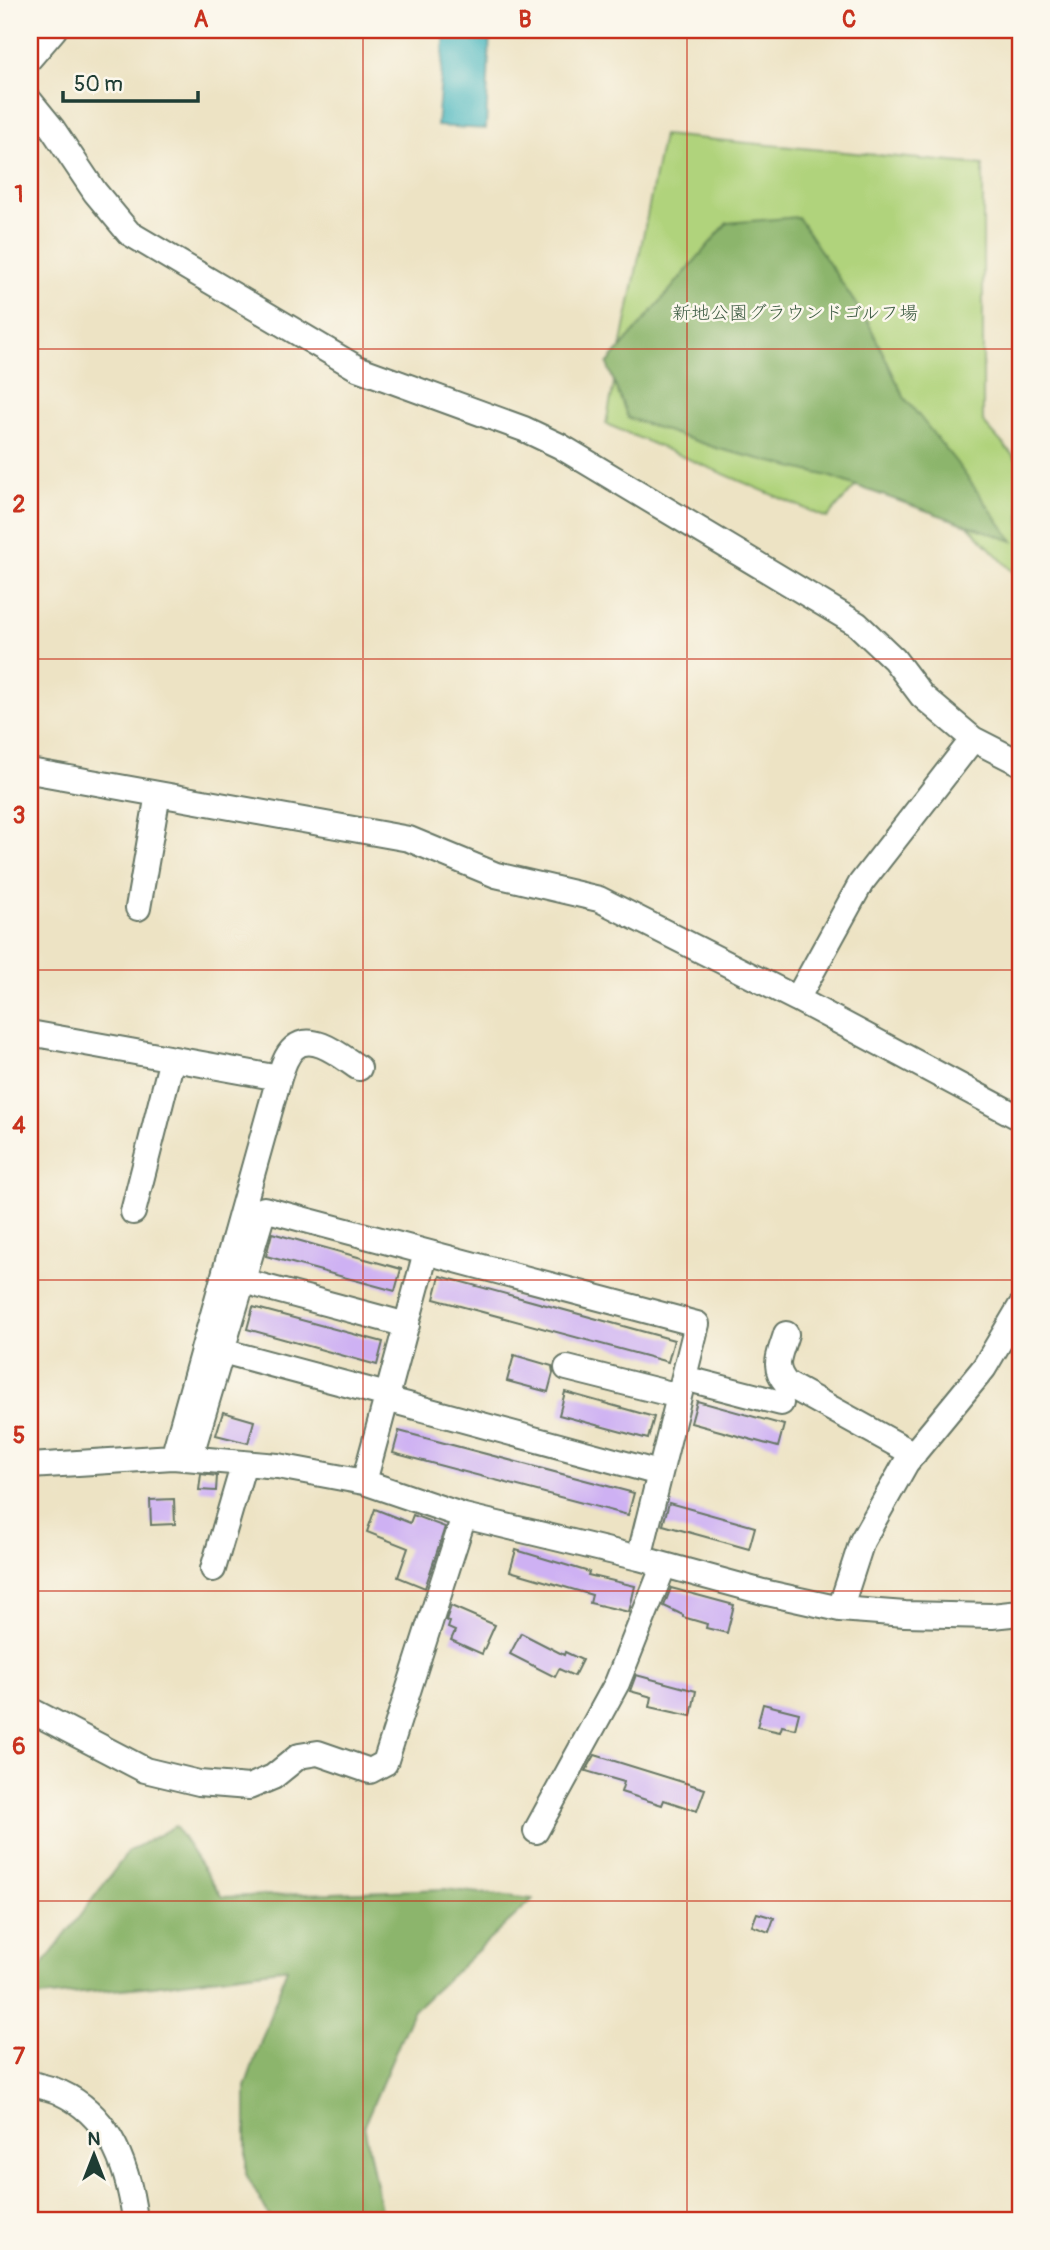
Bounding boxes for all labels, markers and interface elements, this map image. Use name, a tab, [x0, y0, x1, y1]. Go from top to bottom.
text: A	[194, 5, 209, 34]
text: B	[518, 5, 532, 34]
text: C	[842, 5, 856, 34]
scale bar	[63, 60, 198, 104]
text: 50 m	[74, 71, 123, 98]
text: 1	[15, 180, 24, 209]
park label: 新地公園グラウンドゴルフ場	[672, 301, 918, 325]
text: 2	[13, 490, 26, 519]
text: 3	[13, 801, 25, 830]
text: 4	[12, 1111, 26, 1140]
text: 5	[13, 1421, 25, 1450]
text: 6	[12, 1732, 26, 1761]
text: 7	[13, 2042, 26, 2071]
north arrow	[60, 2120, 130, 2190]
text: N	[88, 2127, 101, 2151]

